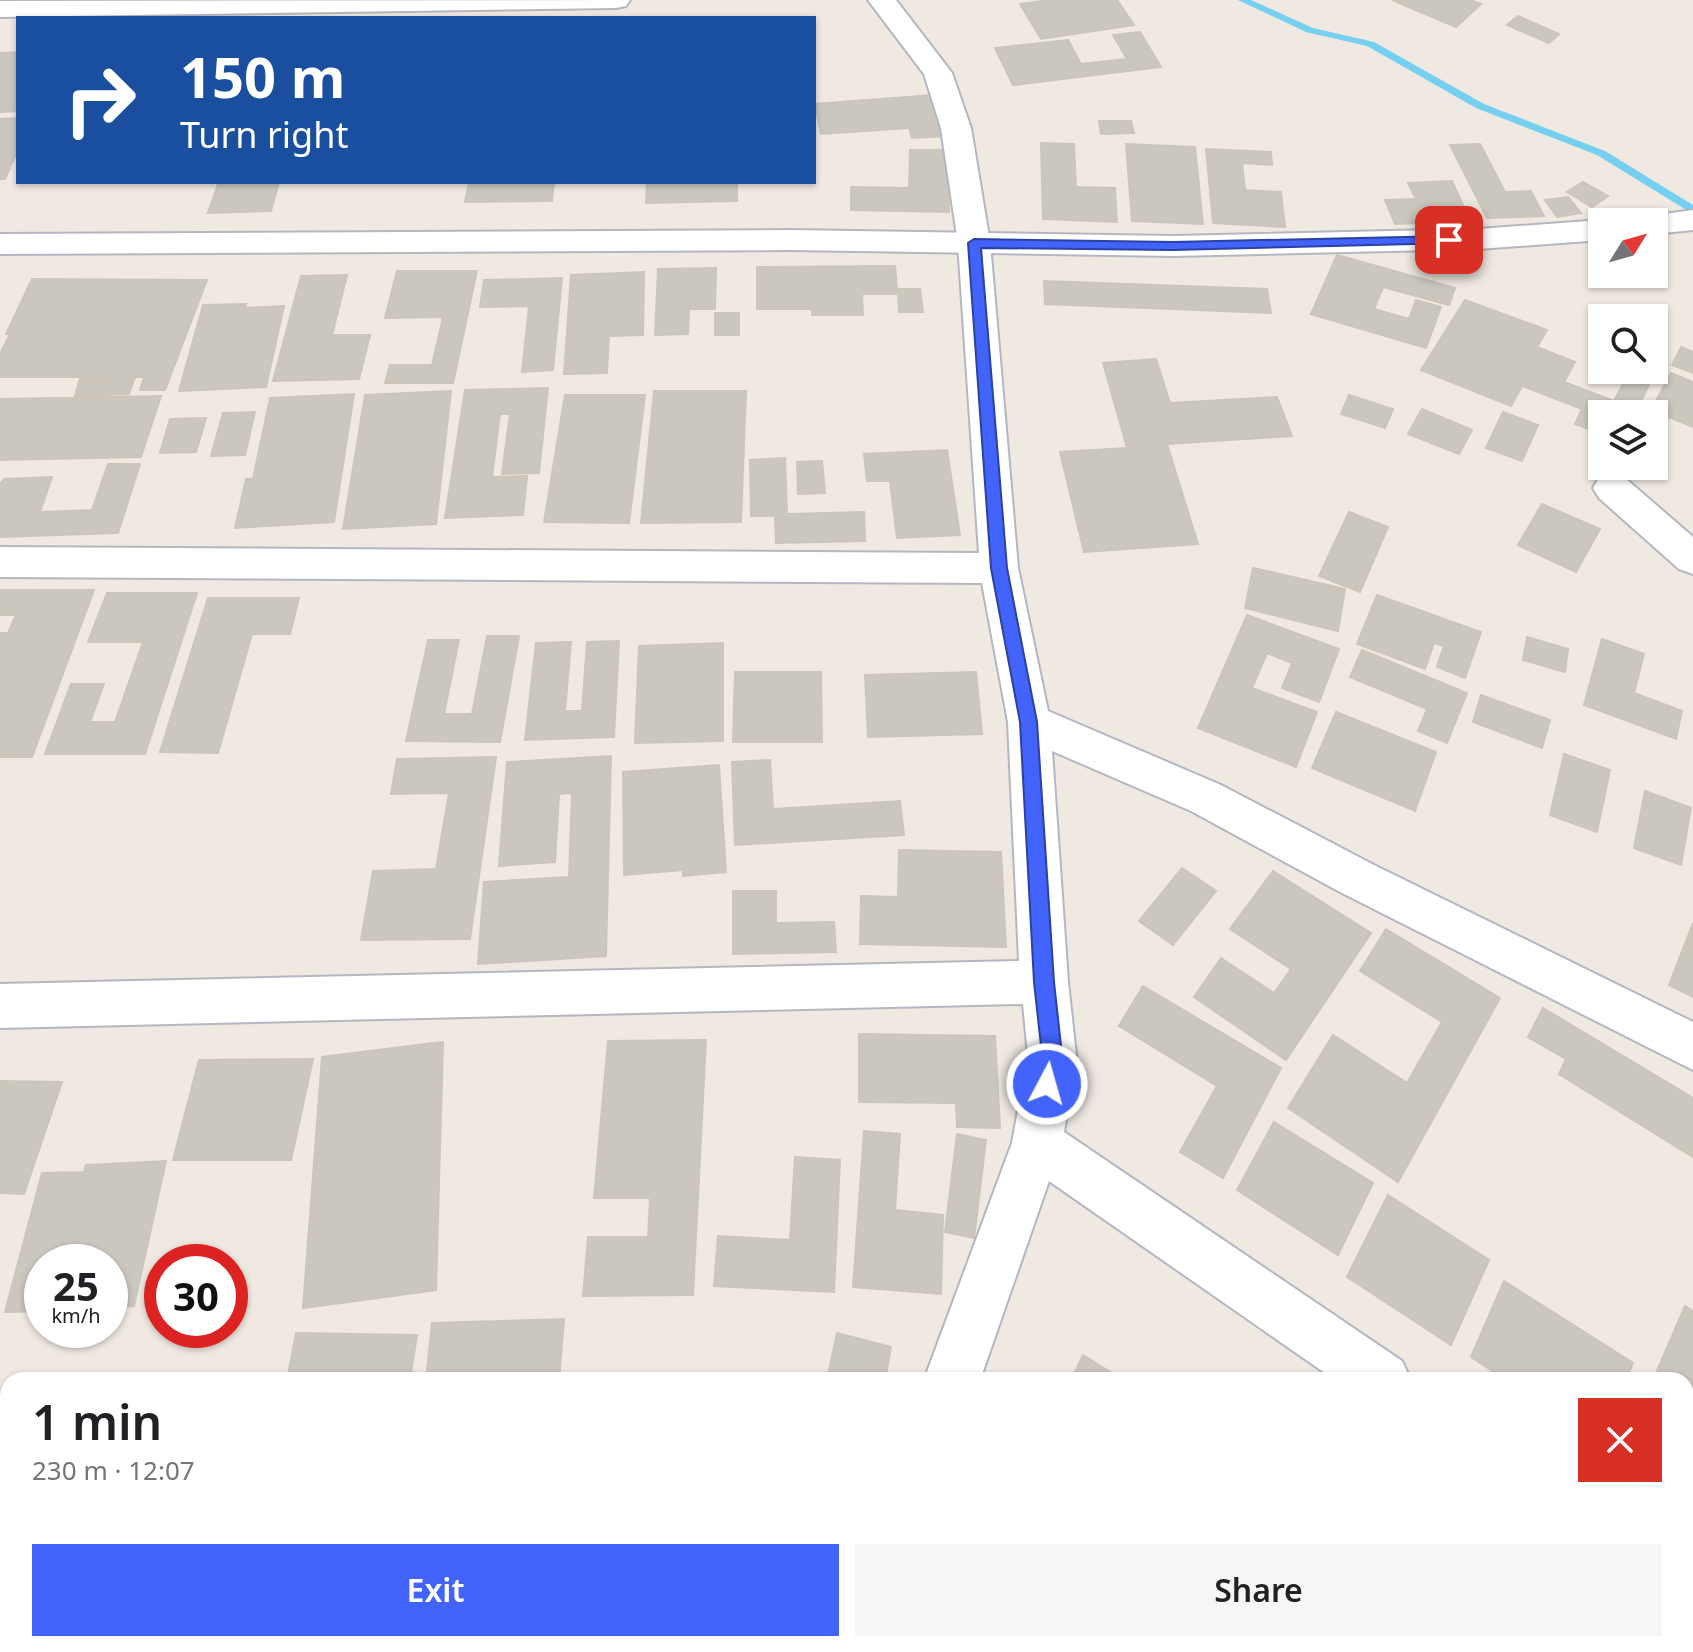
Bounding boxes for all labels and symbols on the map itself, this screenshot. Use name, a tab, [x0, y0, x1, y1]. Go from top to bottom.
pin	[1415, 206, 1483, 274]
north arrow	[1588, 208, 1668, 288]
position arrow	[1005, 1042, 1089, 1126]
speed limit sign: 30	[144, 1244, 248, 1348]

